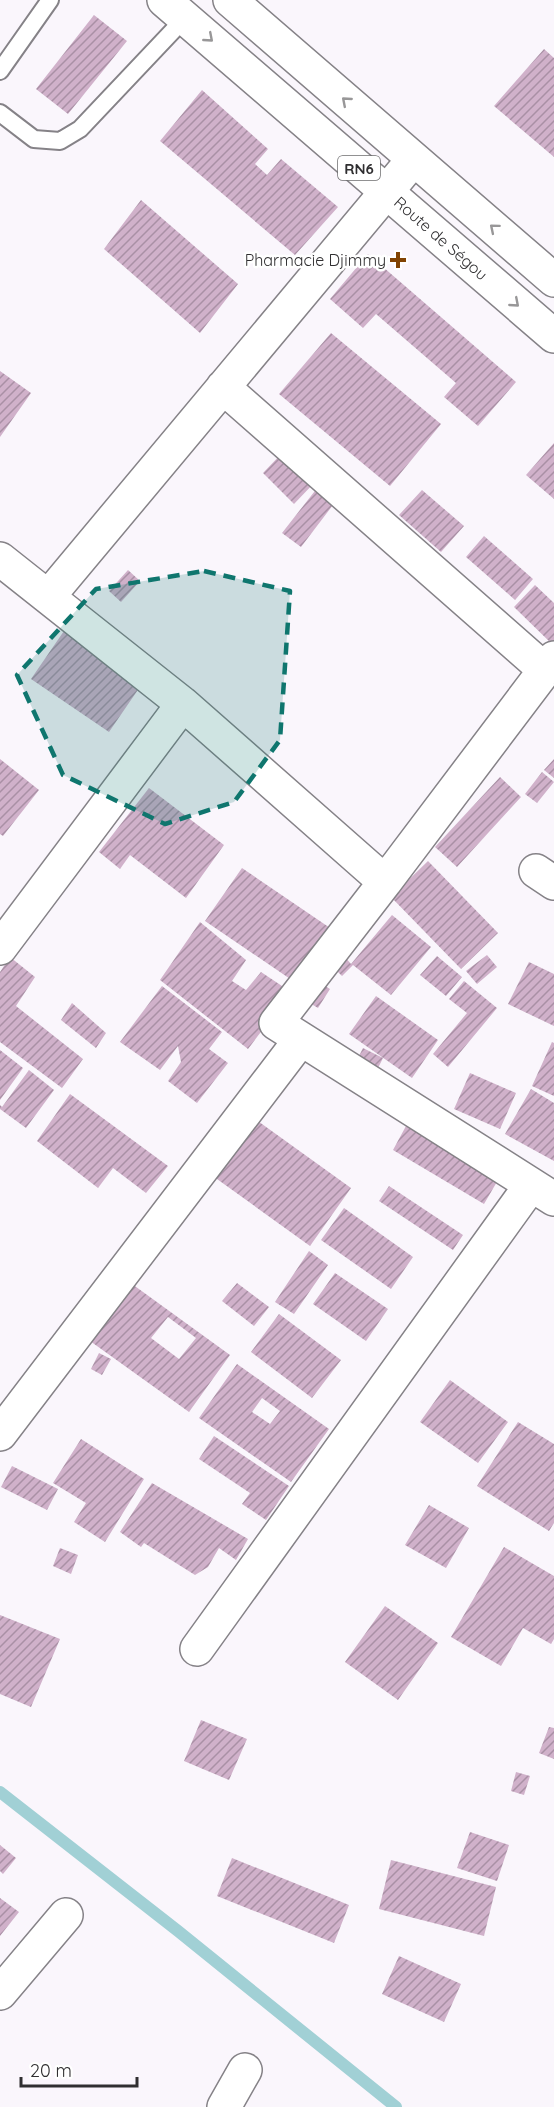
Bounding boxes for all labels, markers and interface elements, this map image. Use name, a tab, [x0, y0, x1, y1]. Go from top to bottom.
one-way arrow	[202, 31, 213, 42]
one-way arrow	[342, 97, 353, 108]
road number: RN6	[338, 156, 380, 180]
street label: Route de Ségou	[390, 192, 492, 284]
one-way arrow	[490, 225, 501, 236]
place label: Pharmacie Djimmy	[245, 250, 386, 270]
marker: Pharmacie Djimmy	[391, 253, 405, 267]
one-way arrow	[508, 295, 519, 306]
scale bar	[21, 2050, 136, 2088]
text: 20 m	[30, 2059, 72, 2082]

